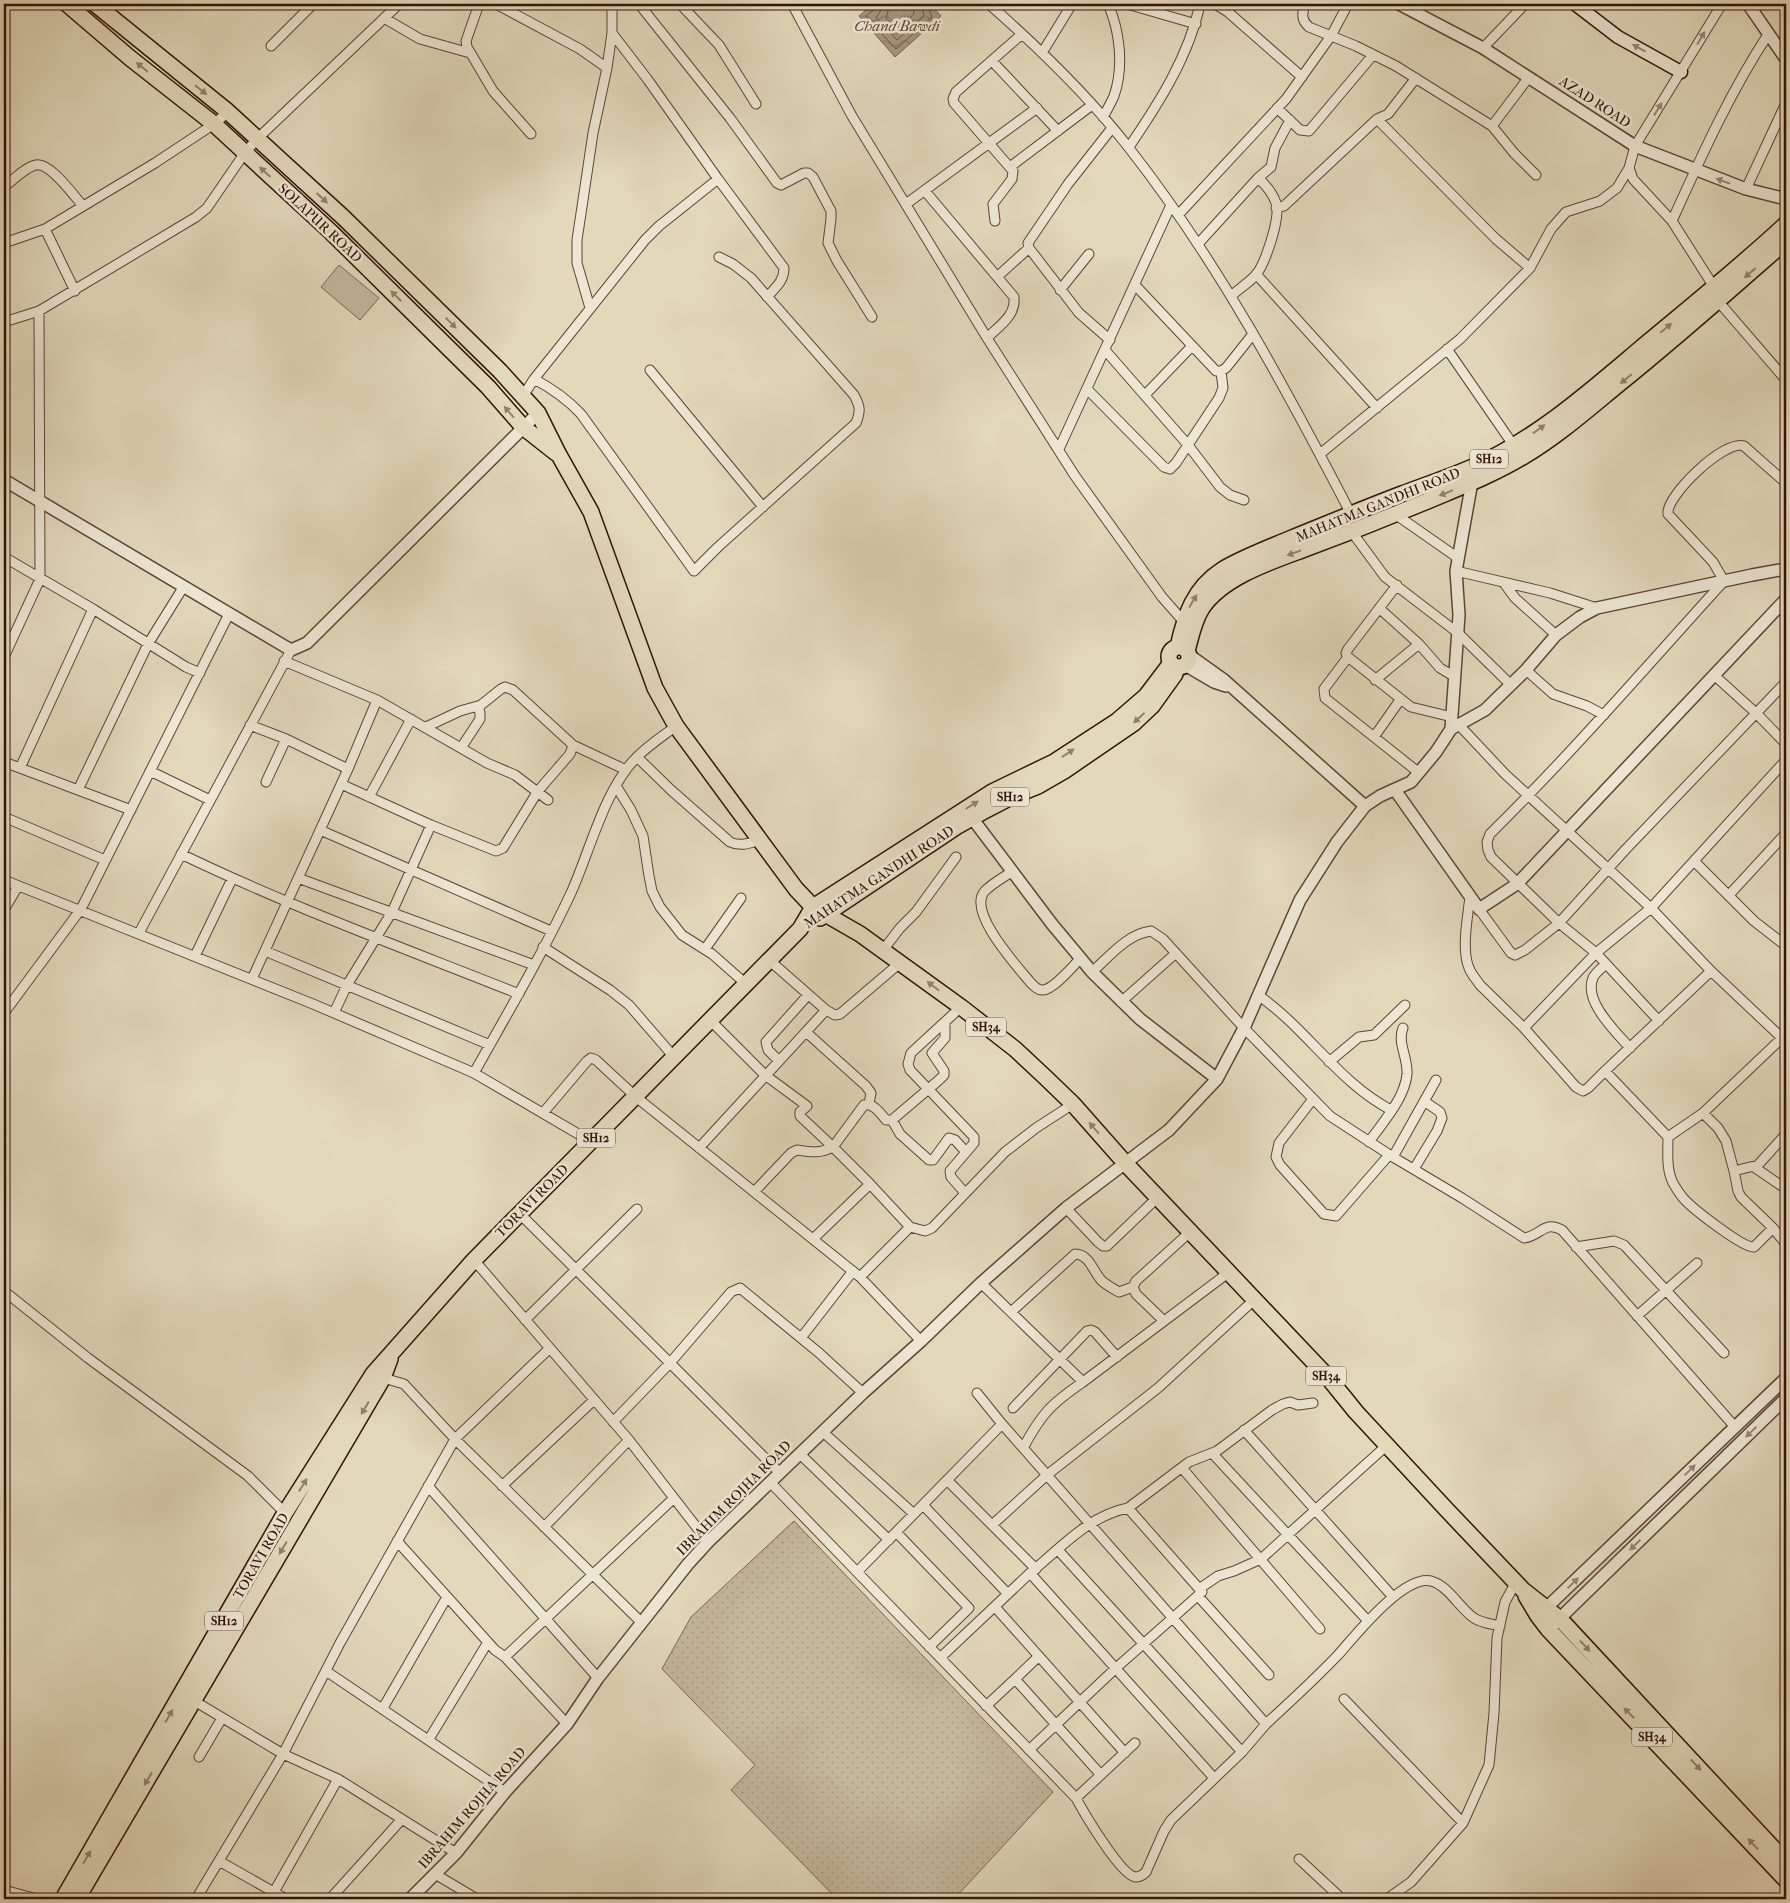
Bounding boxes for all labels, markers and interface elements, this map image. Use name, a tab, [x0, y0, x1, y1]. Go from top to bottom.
water label: Chand Bawdi	[854, 17, 942, 35]
one-way arrow	[1697, 32, 1706, 45]
one-way arrow	[1632, 44, 1645, 53]
one-way arrow	[136, 61, 149, 72]
street label: AZAD ROAD	[1555, 72, 1634, 132]
one-way arrow	[194, 84, 207, 95]
one-way arrow	[1653, 103, 1663, 116]
one-way arrow	[260, 166, 272, 178]
one-way arrow	[1715, 177, 1730, 184]
street label: SOLAPUR ROAD	[274, 180, 366, 267]
one-way arrow	[316, 192, 328, 204]
one-way arrow	[1744, 267, 1756, 279]
one-way arrow	[390, 290, 402, 302]
one-way arrow	[445, 317, 457, 329]
one-way arrow	[1659, 322, 1672, 333]
one-way arrow	[1620, 373, 1633, 384]
one-way arrow	[504, 406, 515, 419]
one-way arrow	[1532, 424, 1545, 435]
road number: SH12	[1470, 449, 1508, 468]
street label: MAHATMA GANDHI ROAD	[1293, 464, 1463, 546]
one-way arrow	[1439, 490, 1453, 498]
one-way arrow	[1287, 550, 1302, 557]
one-way arrow	[1189, 594, 1198, 607]
one-way arrow	[1133, 712, 1145, 724]
one-way arrow	[1061, 748, 1075, 758]
road number: SH12	[991, 788, 1029, 806]
one-way arrow	[965, 800, 978, 809]
street label: MAHATMA GANDHI ROAD	[801, 822, 958, 932]
one-way arrow	[926, 981, 940, 991]
road number: SH34	[966, 1018, 1006, 1036]
one-way arrow	[1088, 1122, 1100, 1134]
road number: SH12	[577, 1128, 615, 1148]
street label: TORAVI ROAD	[492, 1161, 572, 1241]
road number: SH34	[1306, 1366, 1346, 1385]
one-way arrow	[361, 1401, 370, 1414]
one-way arrow	[1746, 1425, 1758, 1437]
street label: IBRAHIM ROJHA ROAD	[673, 1437, 795, 1559]
one-way arrow	[1684, 1464, 1696, 1476]
one-way arrow	[298, 1478, 308, 1491]
street label: TORAVI ROAD	[229, 1510, 293, 1602]
one-way arrow	[1629, 1539, 1641, 1551]
one-way arrow	[278, 1541, 287, 1554]
one-way arrow	[1567, 1577, 1579, 1589]
road number: SH12	[205, 1612, 243, 1630]
one-way arrow	[1579, 1640, 1591, 1652]
one-way arrow	[1623, 1708, 1635, 1720]
one-way arrow	[164, 1710, 173, 1723]
road number: SH34	[1632, 1728, 1672, 1746]
street label: IBRAHIM ROJHA ROAD	[415, 1744, 530, 1872]
one-way arrow	[1690, 1758, 1702, 1770]
one-way arrow	[143, 1772, 152, 1785]
one-way arrow	[1747, 1838, 1759, 1850]
one-way arrow	[83, 1850, 92, 1863]

